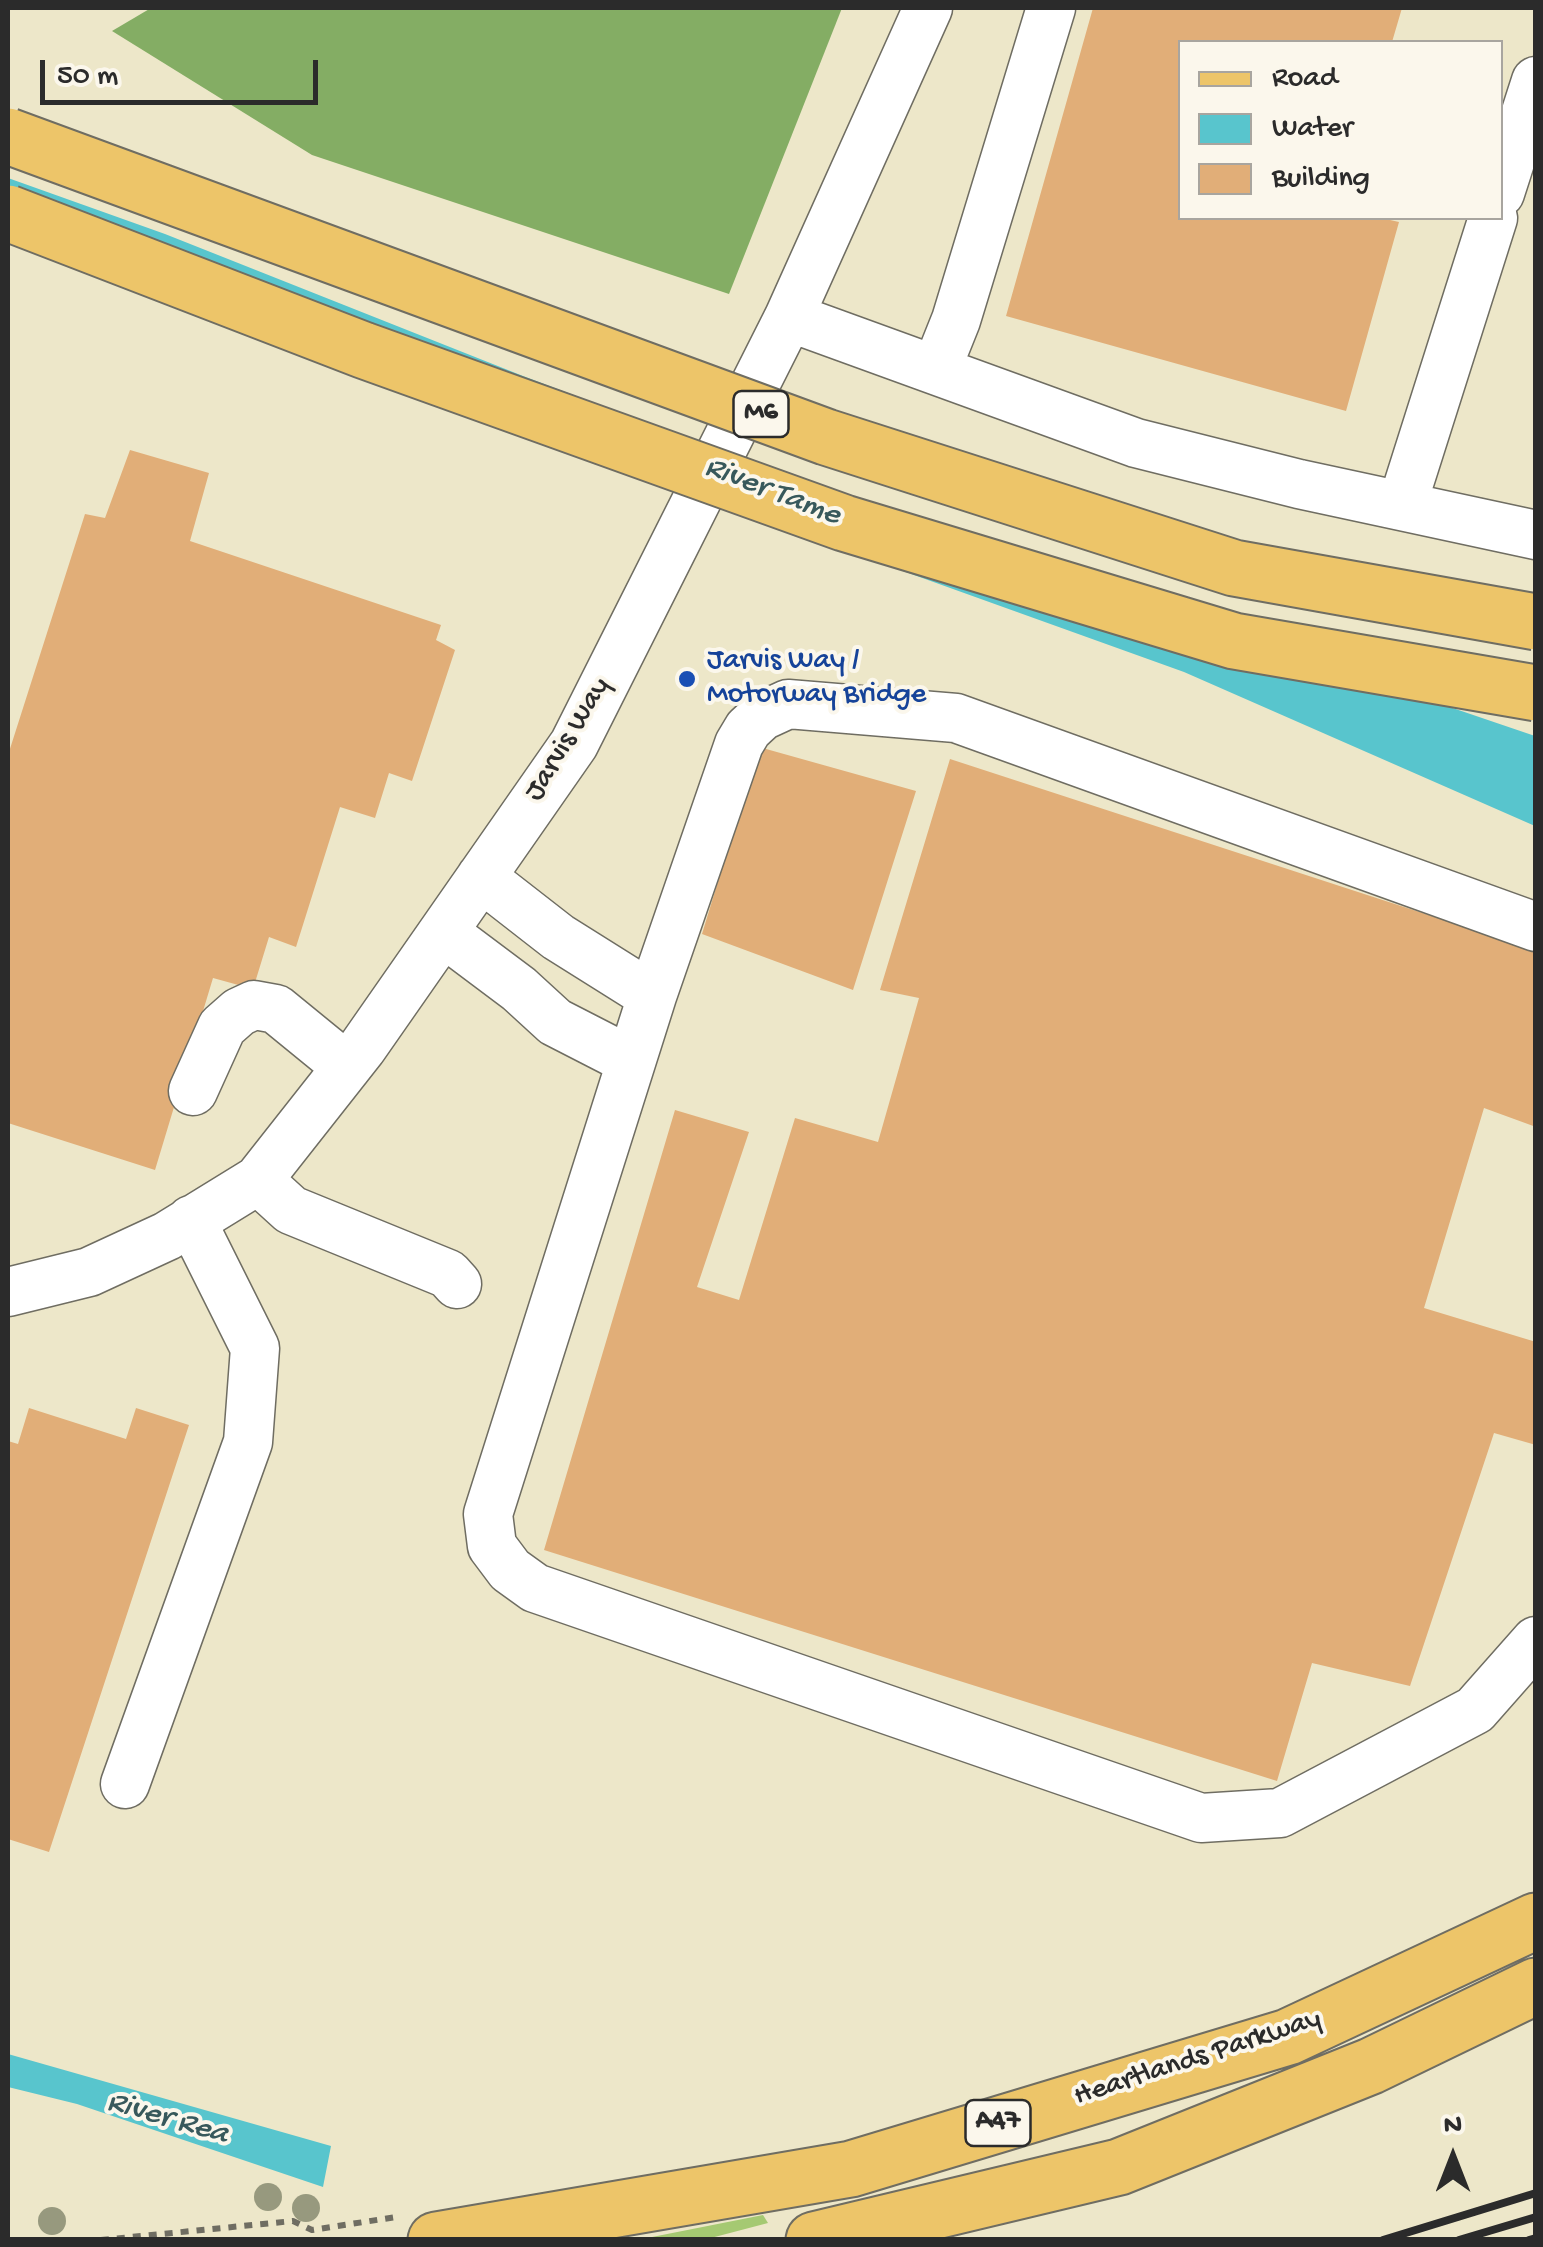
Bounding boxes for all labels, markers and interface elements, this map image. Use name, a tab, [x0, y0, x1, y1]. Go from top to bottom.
scale bar	[45, 40, 322, 102]
legend	[1178, 40, 1503, 220]
text: 50 m	[57, 60, 118, 95]
text: Road	[1272, 62, 1338, 97]
text: Water	[1272, 112, 1353, 147]
text: Building	[1272, 162, 1370, 197]
road number: M6	[734, 391, 788, 437]
water label: River Tame	[699, 450, 845, 536]
place label: Jarvis Way / Motorway Bridge	[707, 644, 926, 714]
marker: Jarvis Way / Motorway Bridge	[676, 668, 698, 690]
street label: Jarvis Way	[518, 672, 620, 808]
street label: Heartlands Parkway	[1070, 2002, 1326, 2116]
water label: River Rea	[102, 2084, 232, 2156]
road number: A47	[966, 2100, 1030, 2146]
north arrow	[1403, 2107, 1503, 2207]
text: N	[1444, 2110, 1462, 2143]

